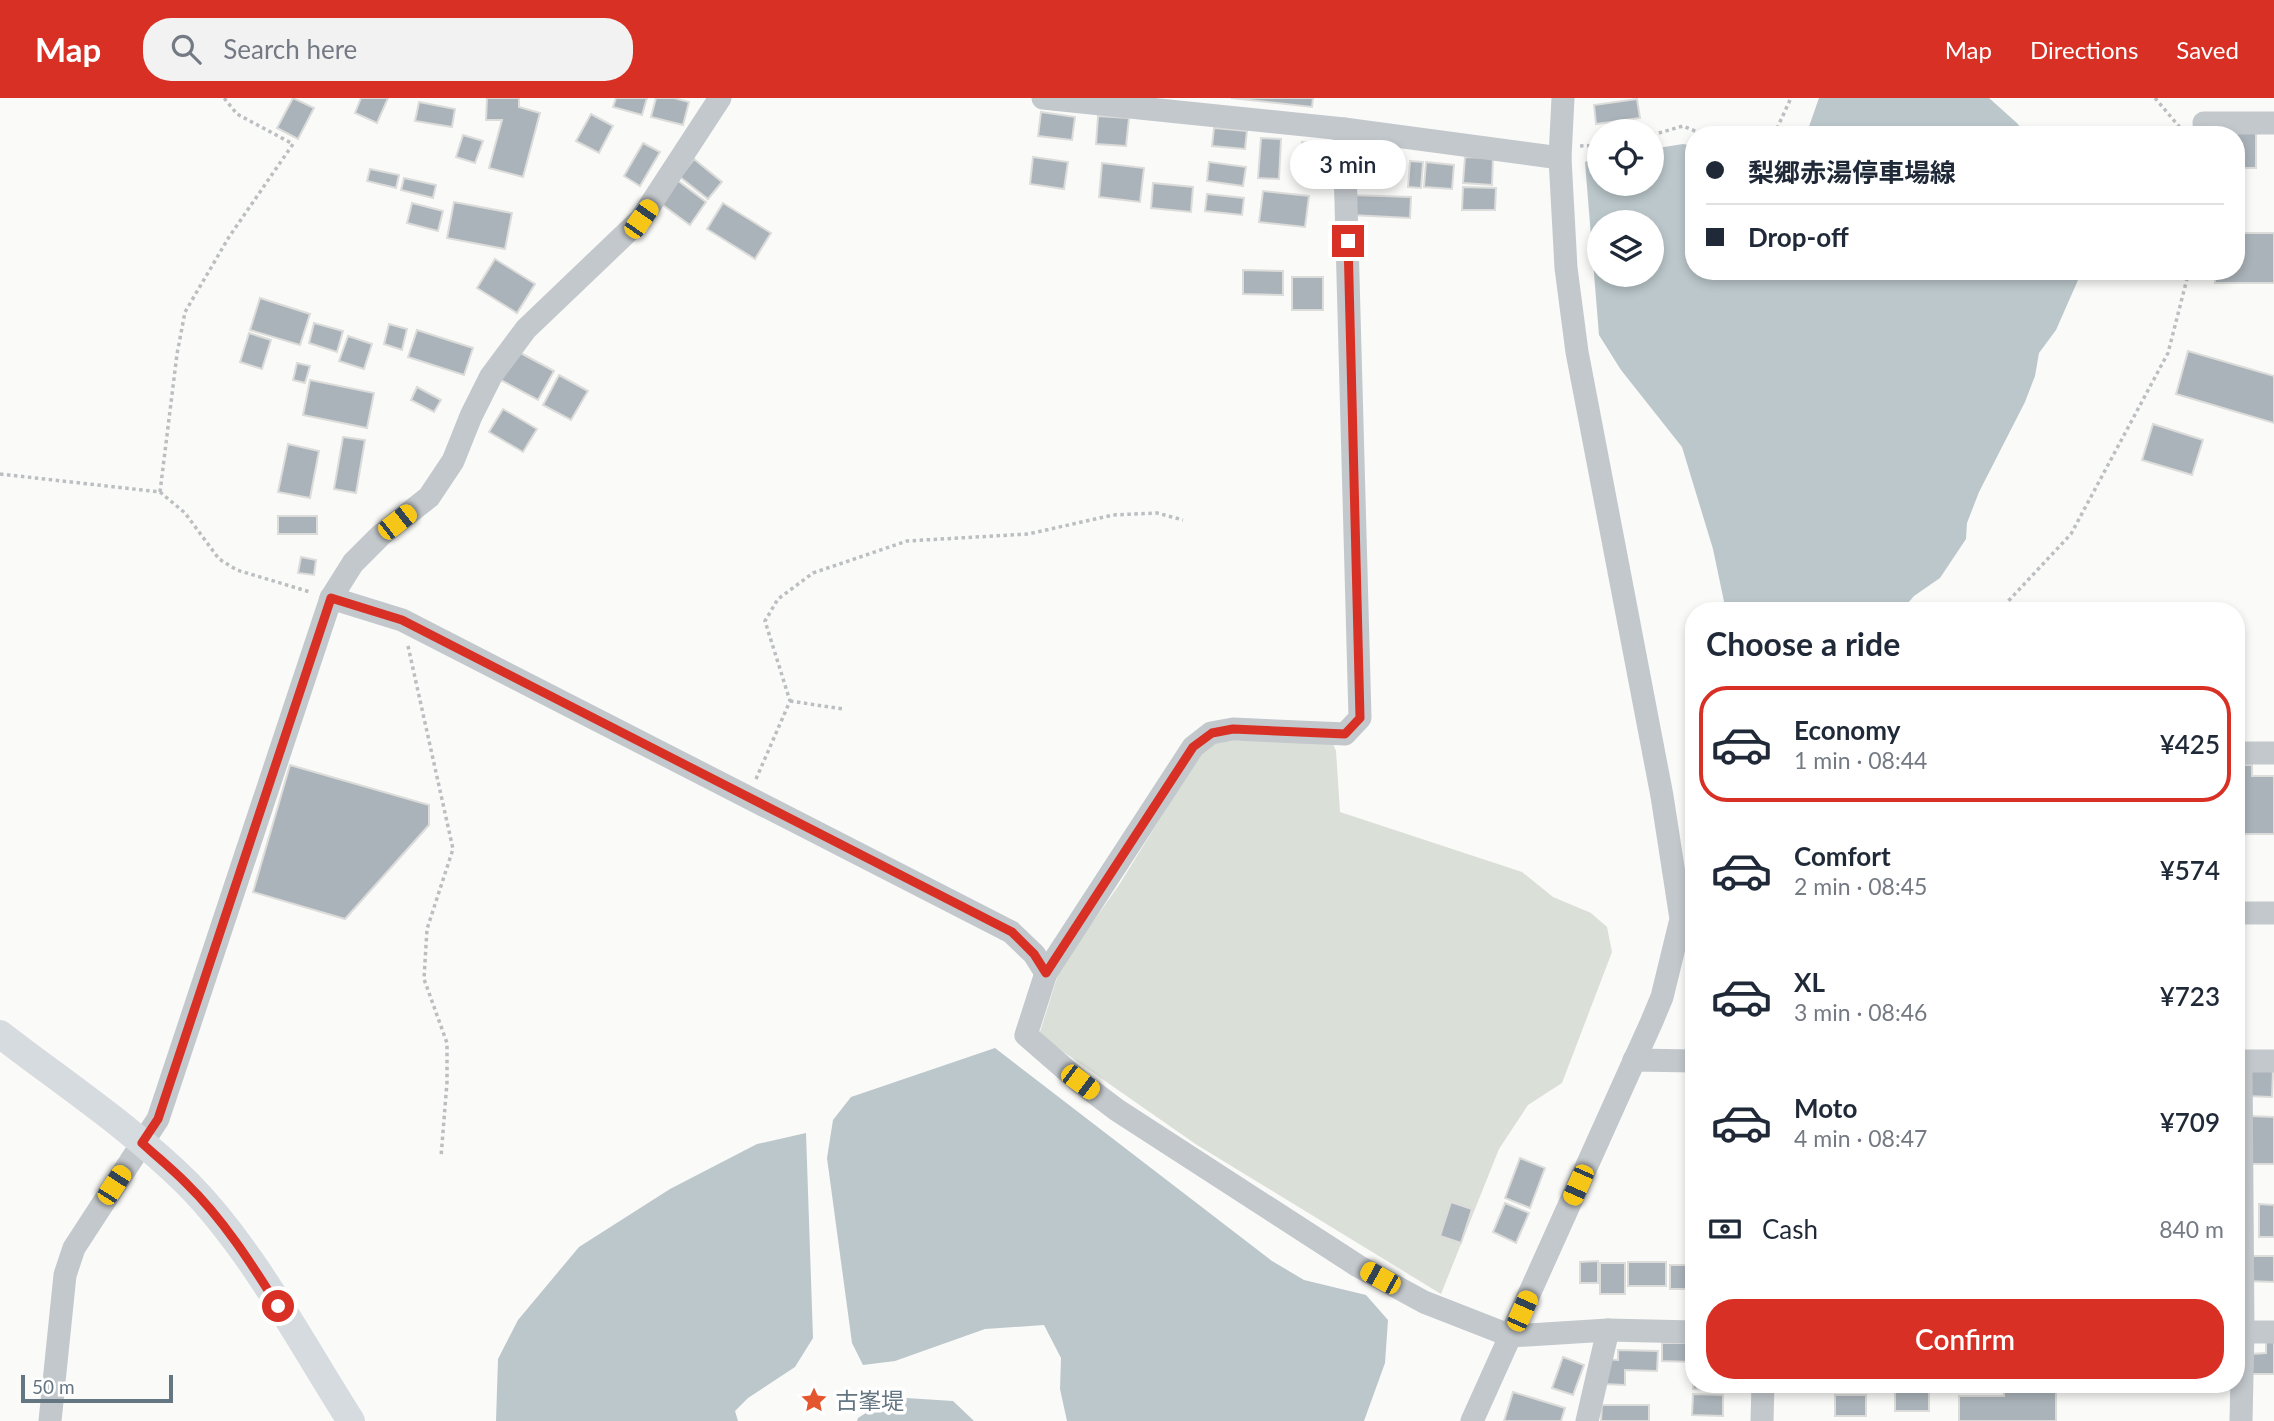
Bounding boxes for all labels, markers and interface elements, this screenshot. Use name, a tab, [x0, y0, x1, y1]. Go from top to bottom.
search box	[143, 18, 633, 81]
text: Map	[35, 29, 101, 69]
icon: search	[167, 30, 205, 68]
text: Search here	[223, 33, 357, 65]
text: Map	[1945, 35, 1992, 64]
text: Directions	[2030, 35, 2138, 64]
text: Saved	[2176, 35, 2239, 64]
map controls	[1587, 119, 1664, 287]
button: locate	[1587, 119, 1664, 196]
callout: 3 min	[1290, 139, 1406, 188]
text: 3 min	[1320, 150, 1376, 178]
text: 梨郷赤湯停車場線	[1748, 156, 1956, 188]
car	[621, 196, 662, 242]
button: layers	[1587, 210, 1664, 287]
text: Drop-off	[1748, 221, 1849, 253]
route end	[1332, 225, 1364, 257]
car	[374, 501, 421, 543]
text: Choose a ride	[1706, 624, 1900, 663]
icon: car	[1710, 713, 1773, 776]
text: Economy	[1794, 714, 1900, 746]
text: ¥425	[2160, 728, 2220, 760]
text: 1 min · 08:44	[1794, 746, 1927, 774]
icon: car	[1710, 839, 1773, 902]
text: Comfort	[1794, 840, 1891, 872]
text: ¥574	[2160, 854, 2220, 886]
text: 2 min · 08:45	[1794, 872, 1927, 900]
icon: car	[1710, 965, 1773, 1028]
text: XL	[1794, 966, 1825, 998]
text: ¥723	[2160, 980, 2220, 1012]
text: 3 min · 08:46	[1794, 998, 1927, 1026]
car	[1057, 1061, 1104, 1103]
icon: car	[1710, 1091, 1773, 1154]
text: Moto	[1794, 1092, 1857, 1124]
text: ¥709	[2160, 1106, 2220, 1138]
text: 4 min · 08:47	[1794, 1124, 1927, 1152]
car	[94, 1162, 135, 1208]
car	[1560, 1162, 1597, 1208]
icon: cash	[1706, 1210, 1744, 1248]
text: Cash	[1762, 1213, 1818, 1245]
text: 840 m	[2159, 1215, 2224, 1243]
car	[1357, 1259, 1404, 1297]
car	[1504, 1288, 1541, 1334]
route start	[262, 1290, 294, 1322]
button: Confirm	[1706, 1299, 2224, 1379]
scale bar	[21, 1372, 173, 1404]
text: 50 m	[32, 1375, 75, 1398]
place icon: 古峯堤	[799, 1385, 829, 1415]
place label: 古峯堤	[835, 1386, 904, 1414]

